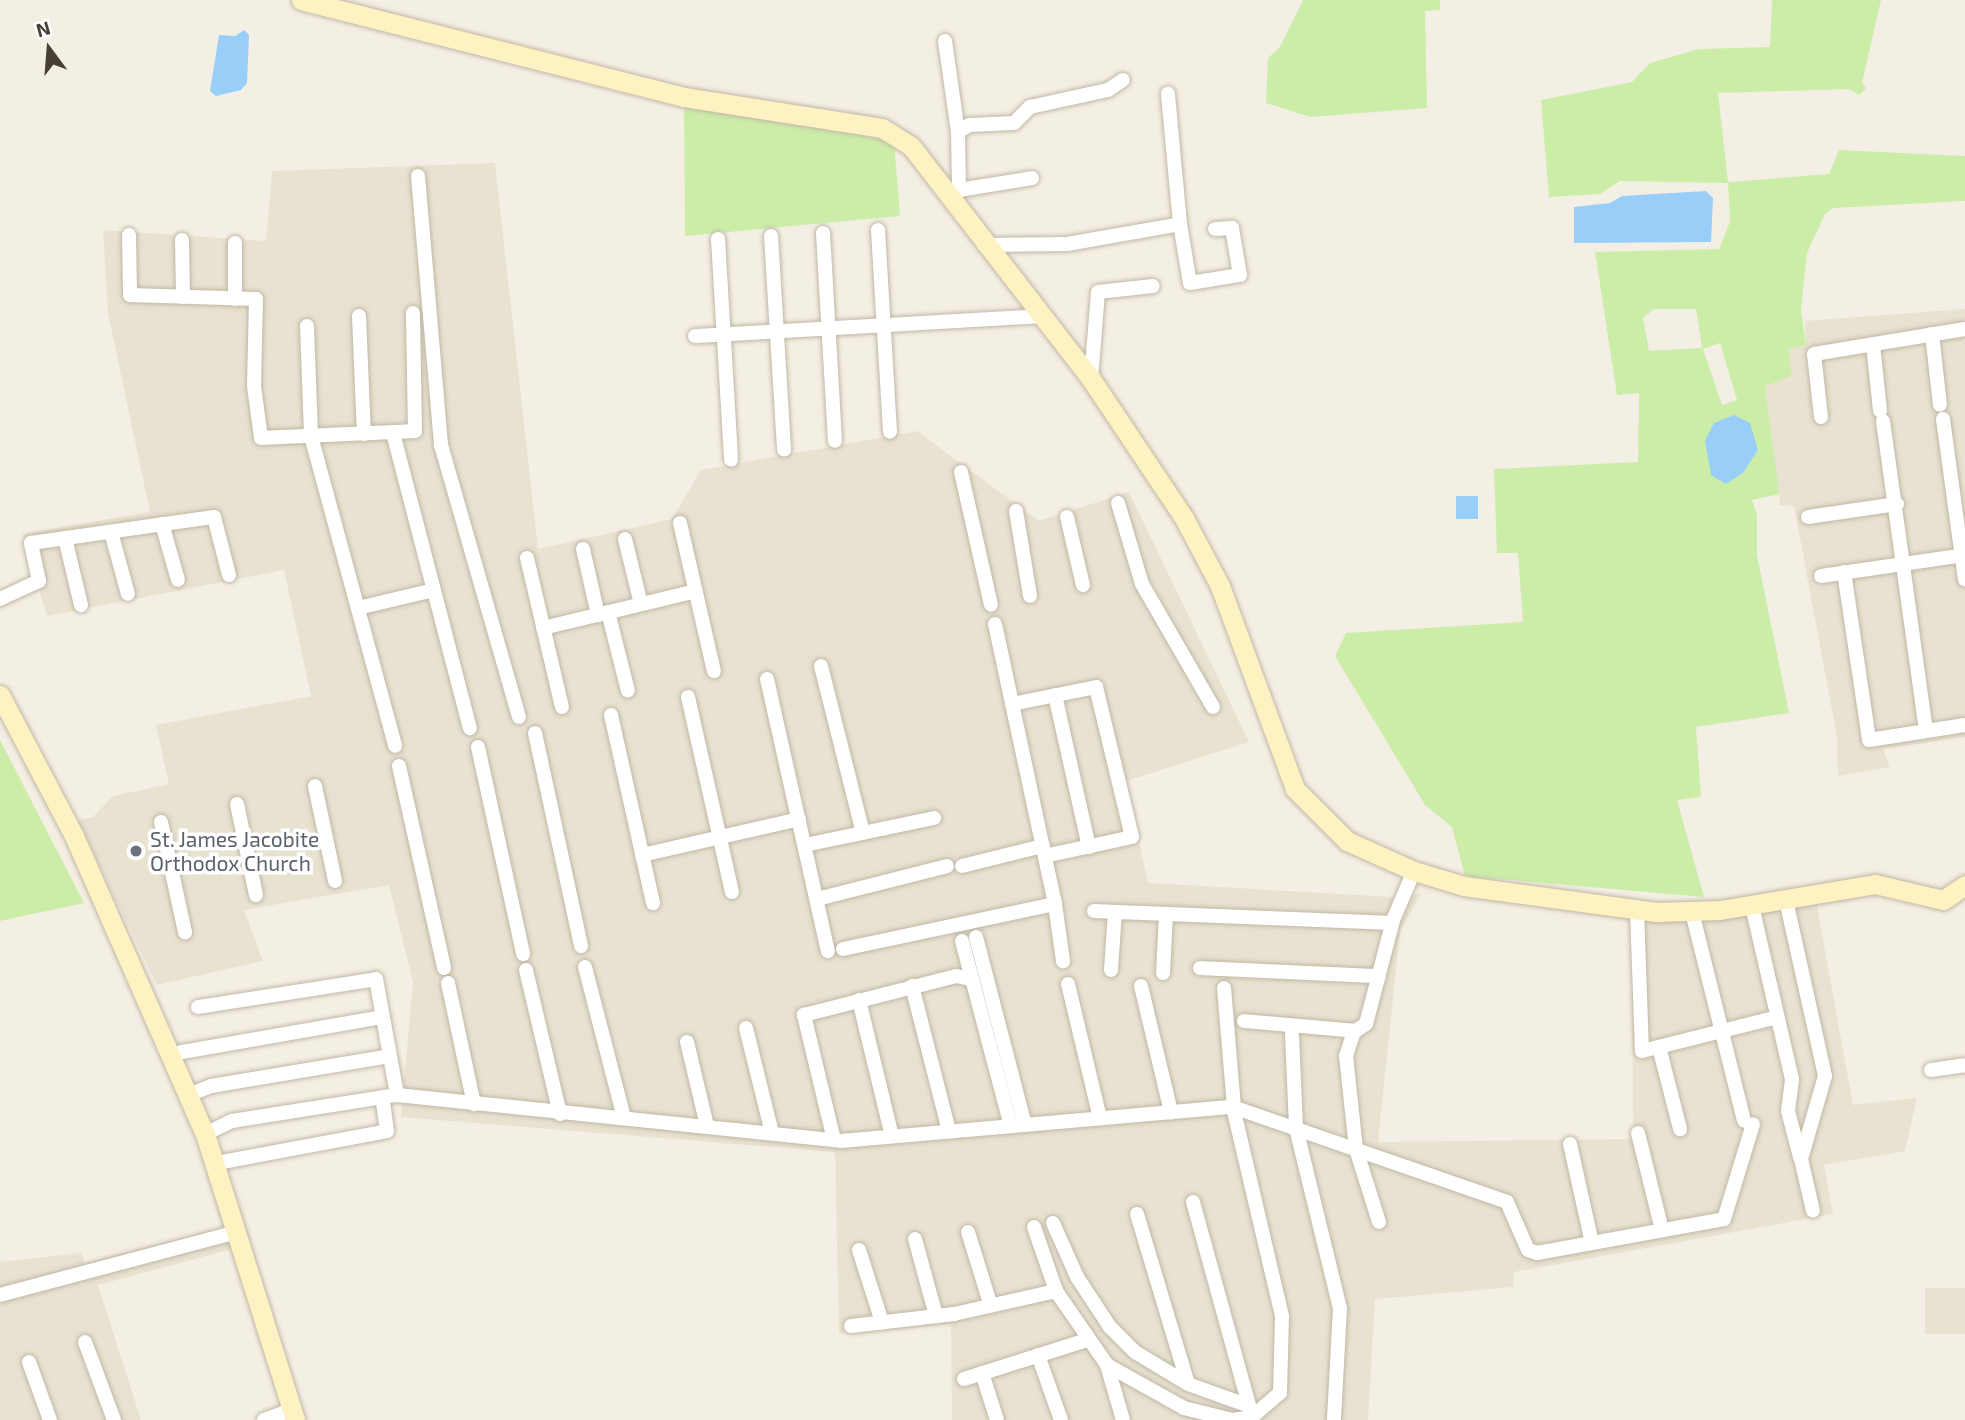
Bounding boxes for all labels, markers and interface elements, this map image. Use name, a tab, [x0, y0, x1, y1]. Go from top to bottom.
north arrow	[14, 14, 84, 84]
text: N	[33, 15, 53, 41]
place label: St. James Jacobite Orthodox Church	[150, 826, 320, 876]
marker: St. James Jacobite Orthodox Church	[128, 843, 144, 859]

